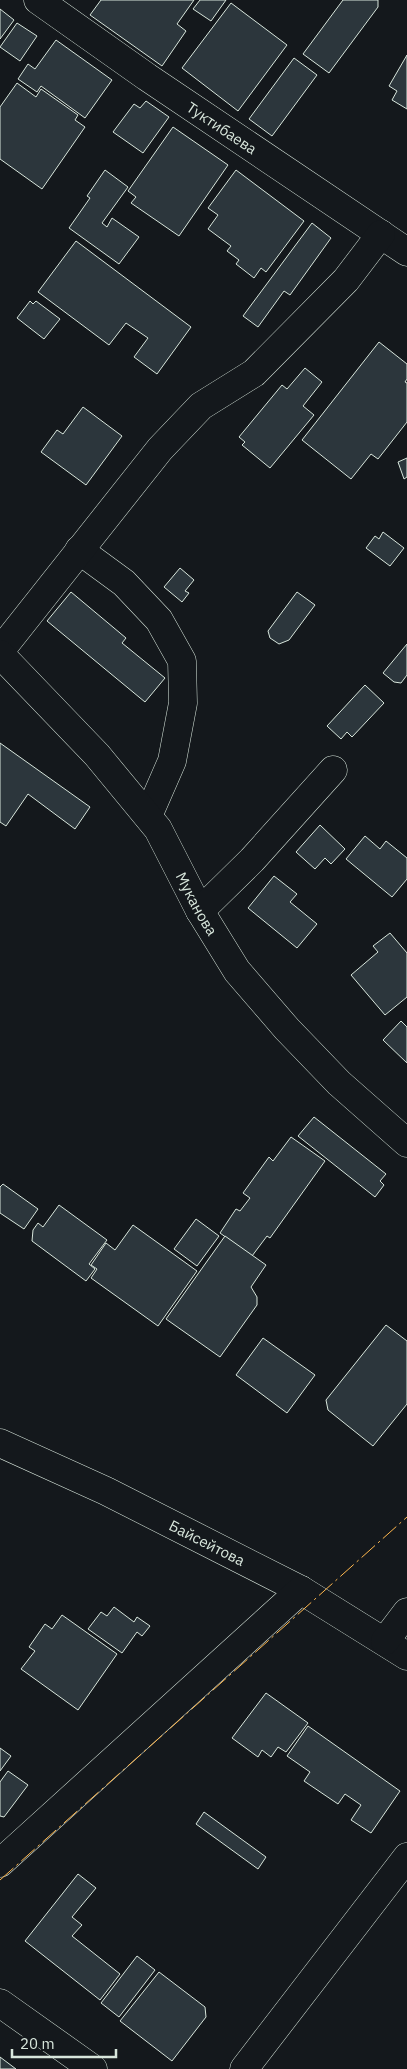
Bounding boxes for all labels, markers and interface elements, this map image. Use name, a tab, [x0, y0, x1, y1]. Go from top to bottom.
street label: Туктибаева	[183, 97, 261, 158]
street label: Муканова	[172, 869, 222, 939]
street label: Байсейтова	[166, 1515, 248, 1570]
scale bar	[12, 2026, 116, 2058]
text: 20 m	[20, 2034, 55, 2053]

